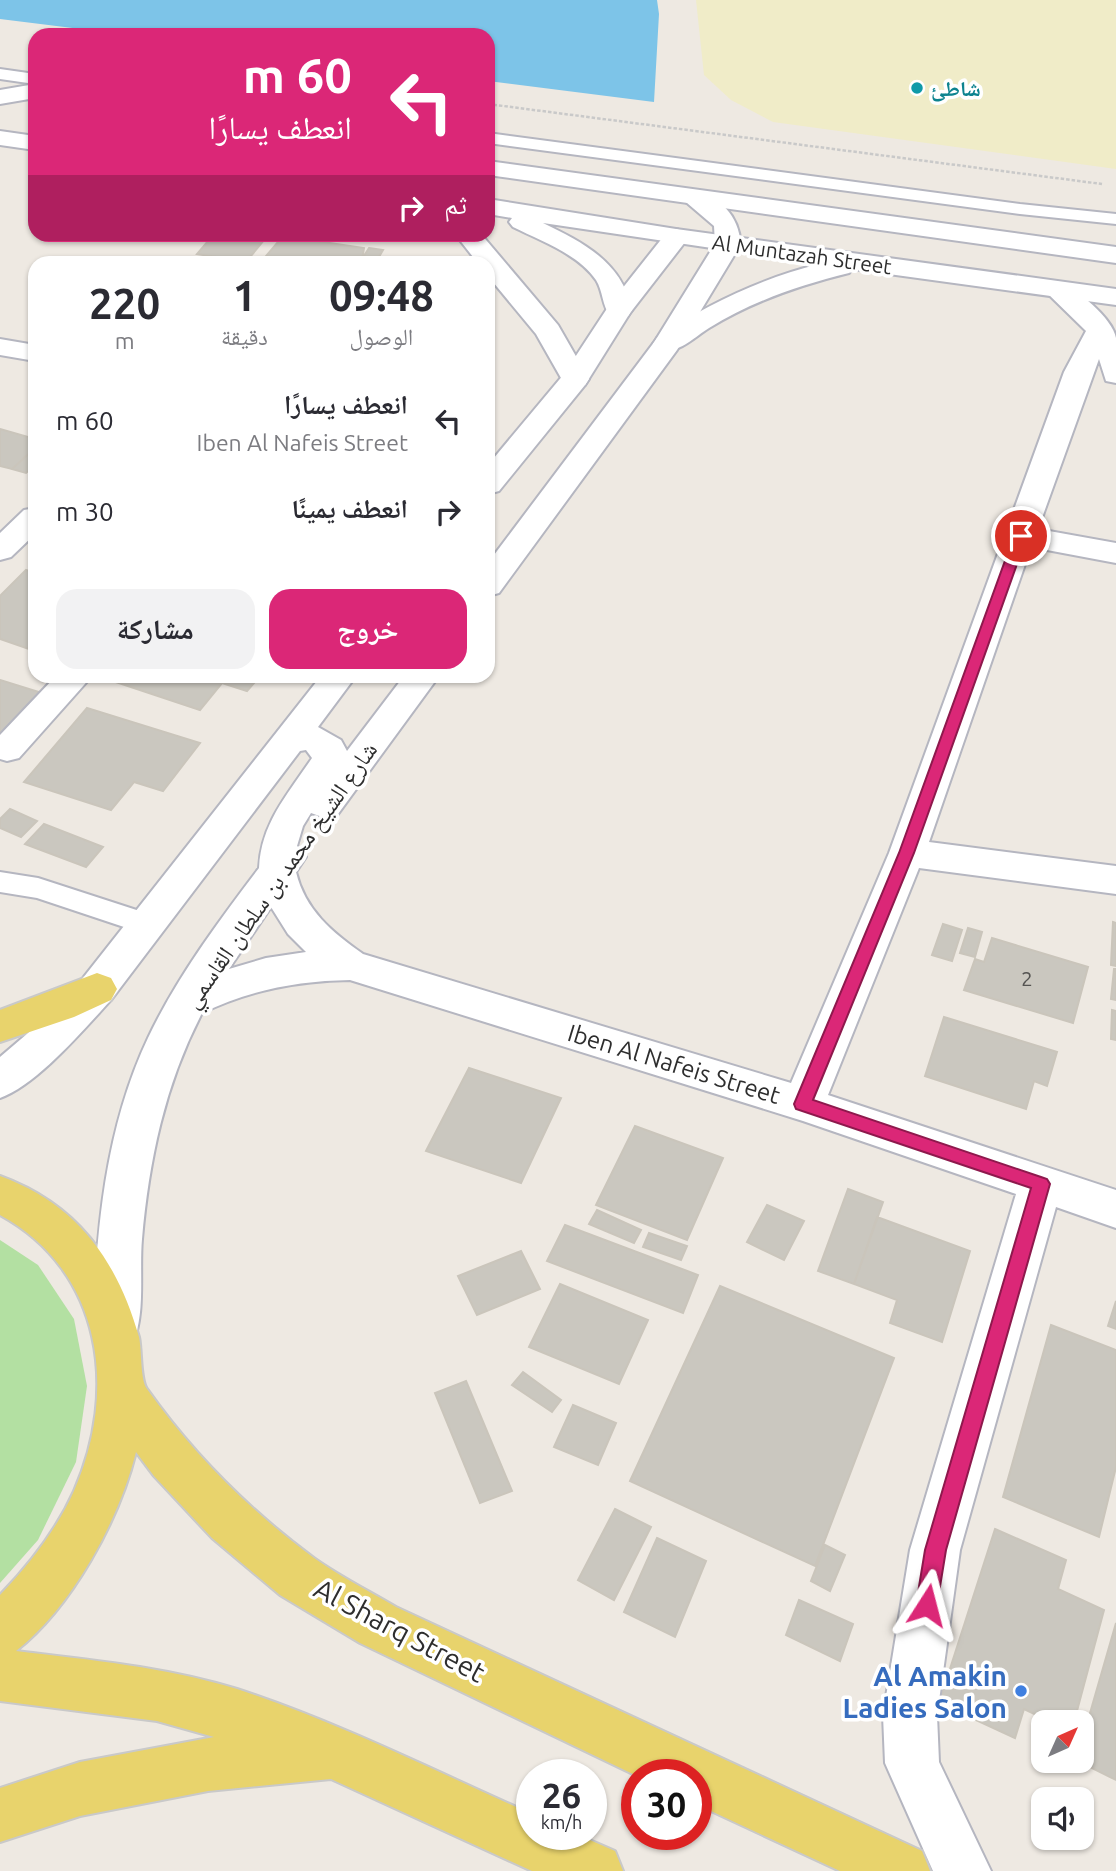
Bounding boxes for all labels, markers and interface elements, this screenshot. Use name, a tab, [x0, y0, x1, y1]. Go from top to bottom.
text: 60 m	[243, 47, 352, 102]
icon: left	[376, 56, 467, 147]
place label: شاطئ	[931, 76, 981, 102]
marker: شاطئ	[909, 80, 925, 96]
text: انعطف يسارًا	[208, 109, 352, 145]
icon: right	[392, 189, 430, 227]
text: ثم	[444, 190, 467, 219]
street label: Al Muntazah Street	[711, 230, 893, 278]
text: 1	[233, 272, 256, 319]
text: 09:48	[329, 272, 434, 319]
text: 220	[89, 280, 160, 327]
text: دقيقة	[221, 324, 268, 349]
text: الوصول	[350, 324, 413, 349]
text: m	[115, 328, 134, 353]
text: انعطف يسارًا	[284, 390, 408, 419]
icon: left	[429, 402, 467, 440]
text: 60 m	[56, 406, 114, 435]
text: Iben Al Nafeis Street	[197, 430, 408, 455]
icon: right	[429, 493, 467, 531]
text: انعطف يمينًا	[292, 494, 408, 523]
text: 30 m	[56, 497, 114, 526]
pin	[991, 506, 1051, 566]
icon: arrive	[1002, 517, 1040, 555]
button: مشاركة	[56, 589, 255, 669]
button: خروج	[269, 589, 467, 669]
street label: شارع الشيخ محمد بن سلطان القاسمي	[178, 737, 387, 1017]
house number: 2	[1021, 966, 1033, 990]
street label: Iben Al Nafeis Street	[565, 1019, 784, 1109]
position arrow	[890, 1568, 964, 1642]
street label: Al Sharq Street	[309, 1572, 491, 1688]
place label: Al Amakin Ladies Salon	[843, 1660, 1007, 1723]
marker: Al Amakin Ladies Salon	[1013, 1683, 1029, 1699]
north arrow	[1031, 1710, 1094, 1773]
map controls	[1031, 1710, 1094, 1850]
speed limit sign: 30	[621, 1759, 712, 1850]
text: 26	[542, 1775, 581, 1815]
button: sound	[1031, 1787, 1094, 1850]
text: km/h	[541, 1812, 582, 1832]

